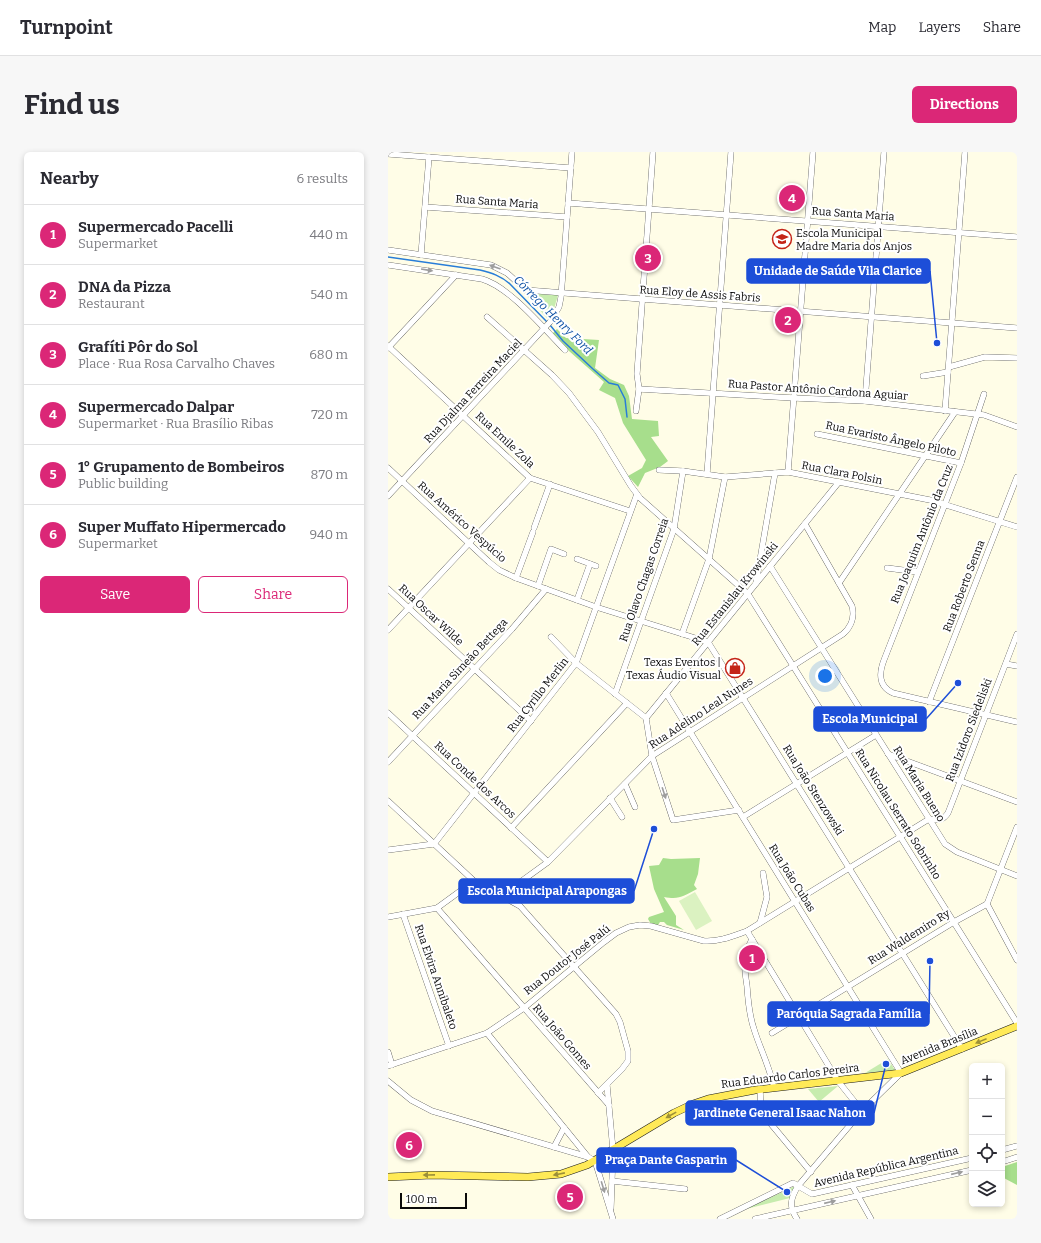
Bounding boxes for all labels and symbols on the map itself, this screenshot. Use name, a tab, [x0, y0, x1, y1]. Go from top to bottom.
pin: 4	[779, 183, 805, 213]
street label: Rua Santa Maria	[455, 193, 539, 211]
street label: Rua Santa Maria	[811, 205, 895, 223]
place label: Escola Municipal Madre Maria dos Anjos	[796, 227, 912, 253]
school or university icon: Escola Municipal Madre Maria dos Anjos	[771, 228, 793, 250]
pin: 3	[635, 243, 661, 273]
callout: Unidade de Saúde Vila Clarice	[747, 259, 930, 283]
one-way arrow	[488, 264, 500, 270]
text: Unidade de Saúde Vila Clarice	[754, 264, 922, 278]
one-way arrow	[420, 268, 433, 274]
water label: Córrego Henry Ford	[511, 273, 595, 357]
street label: Rua Eloy de Assis Fabris	[639, 283, 761, 305]
pin: 2	[775, 305, 801, 335]
street label: Rua Djalma Ferreira Maciel	[421, 336, 525, 446]
street label: Rua Pastor Antônio Cardona Aguiar	[728, 377, 909, 403]
street label: Rua Emile Zola	[473, 409, 537, 471]
street label: Rua Evaristo Ângelo Piloto	[824, 418, 958, 459]
street label: Rua Clara Polsin	[801, 459, 884, 487]
street label: Rua Joaquim Antônio da Cruz	[888, 463, 956, 605]
street label: Rua Américo Vespúcio	[415, 479, 509, 565]
street label: Rua Olavo Chagas Correia	[617, 517, 671, 643]
street label: Rua Roberto Senna	[940, 538, 988, 634]
street label: Rua Estanislau Krowinski	[689, 539, 781, 648]
street label: Rua Oscar Wilde	[396, 582, 466, 648]
street label: Rua Maria Simeão Bettega	[410, 616, 510, 722]
street label: Rua Cyrillo Merlin	[505, 655, 571, 735]
place label: Texas Eventos | Texas Áudio Visual	[626, 656, 721, 682]
shop icon: Texas Eventos | Texas Áudio Visual	[724, 657, 746, 679]
your location	[815, 666, 835, 686]
street label: Rua Adelino Leal Nunes	[647, 675, 755, 751]
street label: Rua Izidoro Siedeliski	[943, 676, 995, 784]
callout: Escola Municipal	[814, 707, 926, 731]
text: Escola Municipal	[822, 712, 918, 726]
street label: Rua Conde dos Arcos	[432, 739, 518, 821]
street label: Rua João Stenzowski	[780, 742, 847, 838]
street label: Rua Maria Bueno	[890, 744, 948, 824]
street label: Rua Nicolau Serrato Sobrinho	[852, 746, 944, 882]
one-way arrow	[661, 787, 667, 799]
street label: Rua João Cubas	[766, 842, 818, 914]
callout: Escola Municipal Arapongas	[459, 879, 634, 903]
text: Escola Municipal Arapongas	[467, 884, 627, 898]
street label: Rua Waldemiro Ry	[866, 907, 952, 967]
street label: Rua Doutor José Palú	[521, 922, 613, 998]
street label: Rua Elvira Annibaleto	[412, 923, 460, 1031]
pin: 1	[739, 943, 765, 973]
street label: Rua João Gomes	[530, 1002, 594, 1072]
callout: Paróquia Sagrada Família	[768, 1002, 929, 1026]
text: Paróquia Sagrada Família	[777, 1007, 922, 1021]
street label: Avenida Brasília	[899, 1025, 979, 1067]
one-way arrow	[974, 1039, 986, 1045]
street label: Rua Eduardo Carlos Pereira	[720, 1061, 860, 1091]
callout: Jardinete General Isaac Nahon	[686, 1101, 874, 1125]
text: Jardinete General Isaac Nahon	[693, 1106, 866, 1120]
one-way arrow	[666, 1111, 677, 1118]
pin: 6	[396, 1130, 422, 1160]
street label: Avenida República Argentina	[812, 1144, 960, 1190]
callout: Praça Dante Gasparin	[597, 1148, 736, 1172]
text: Praça Dante Gasparin	[605, 1153, 728, 1167]
one-way arrow	[951, 1170, 963, 1176]
one-way arrow	[552, 1171, 565, 1177]
one-way arrow	[422, 1172, 435, 1178]
one-way arrow	[600, 1181, 606, 1193]
pin: 5	[557, 1182, 583, 1212]
scale bar	[400, 1191, 467, 1210]
one-way arrow	[824, 1198, 836, 1204]

